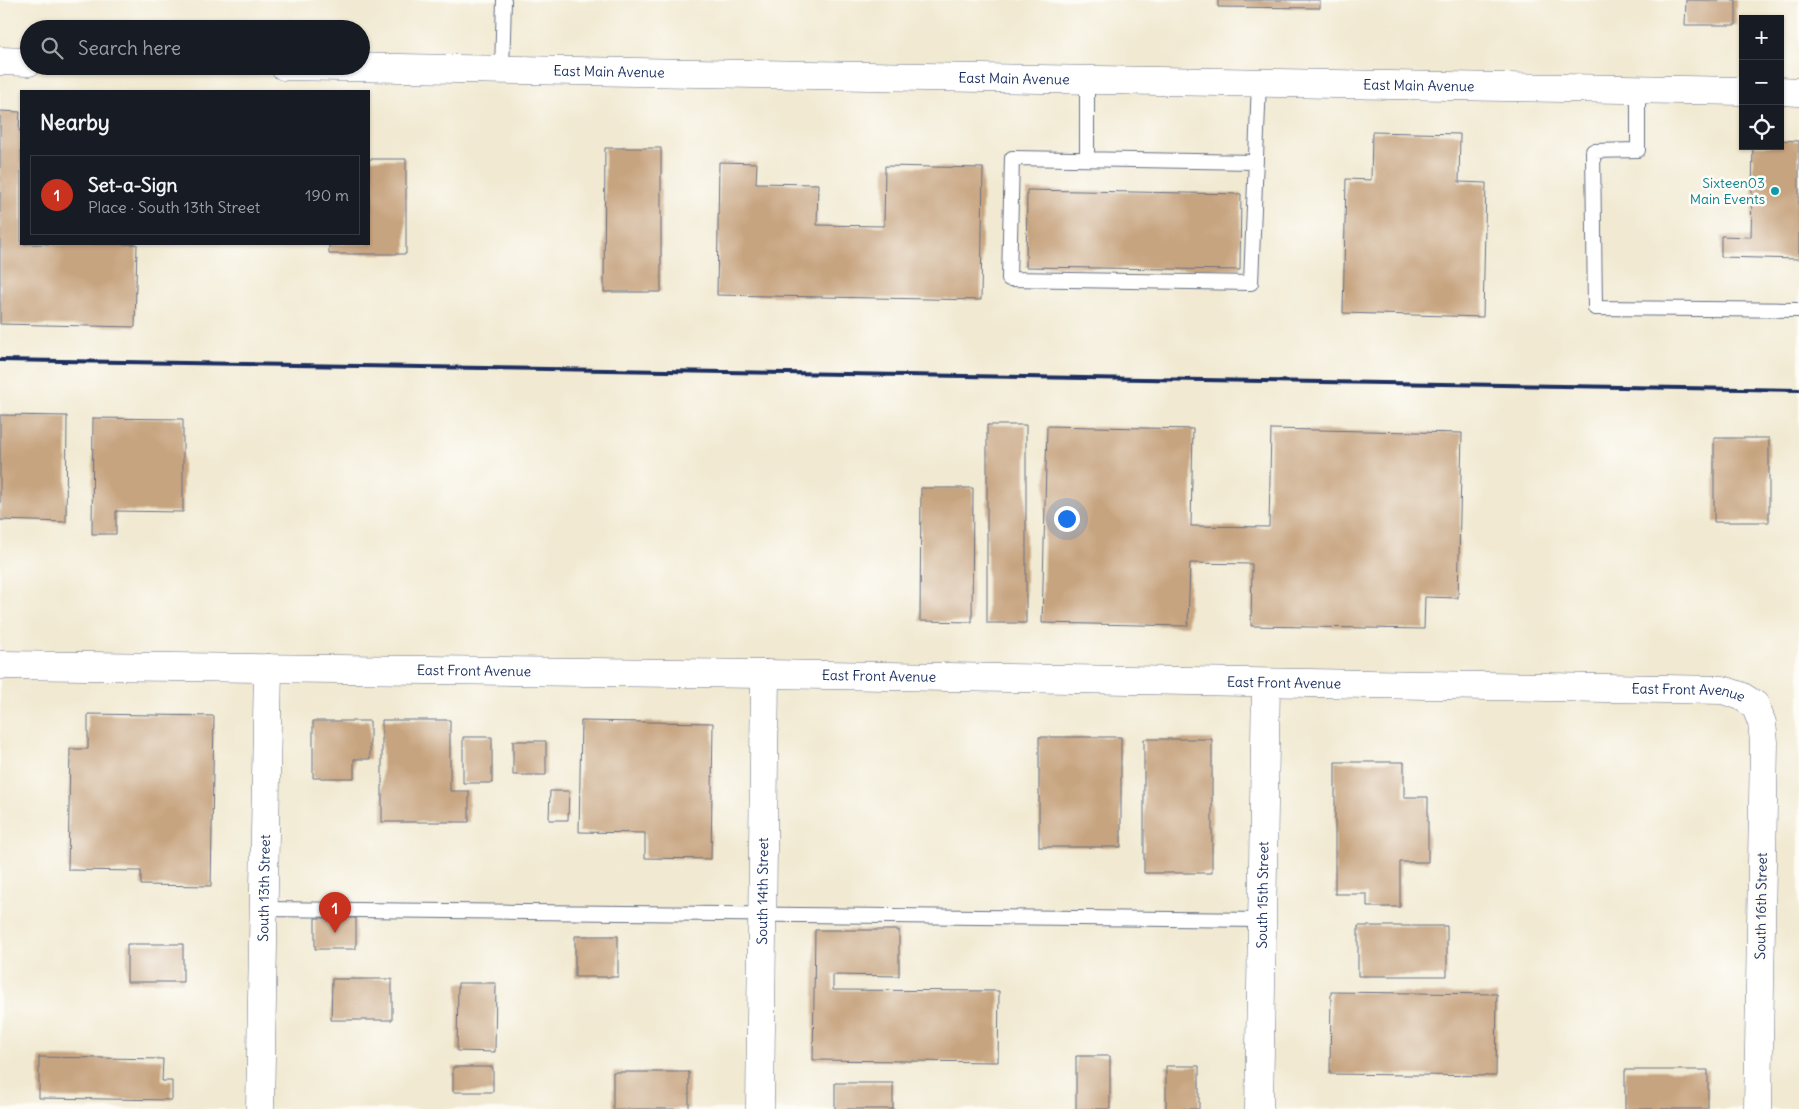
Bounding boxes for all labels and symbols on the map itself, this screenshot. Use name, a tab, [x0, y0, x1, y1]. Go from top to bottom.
street label: East Main Avenue	[553, 62, 665, 82]
street label: East Main Avenue	[958, 69, 1070, 88]
street label: East Main Avenue	[1363, 75, 1475, 95]
place label: Sixteen03 Main Events	[1690, 174, 1765, 208]
marker: Sixteen03 Main Events	[1769, 185, 1781, 197]
your location	[1054, 506, 1080, 532]
street label: East Front Avenue	[417, 661, 531, 680]
street label: East Front Avenue	[822, 666, 936, 686]
street label: East Front Avenue	[1227, 673, 1341, 693]
street label: East Front Avenue	[1632, 679, 1749, 706]
street label: South 13th Street	[254, 834, 274, 942]
street label: South 14th Street	[753, 837, 772, 945]
street label: South 15th Street	[1253, 841, 1272, 949]
street label: South 16th Street	[1751, 852, 1771, 960]
pin: 1	[319, 892, 351, 933]

